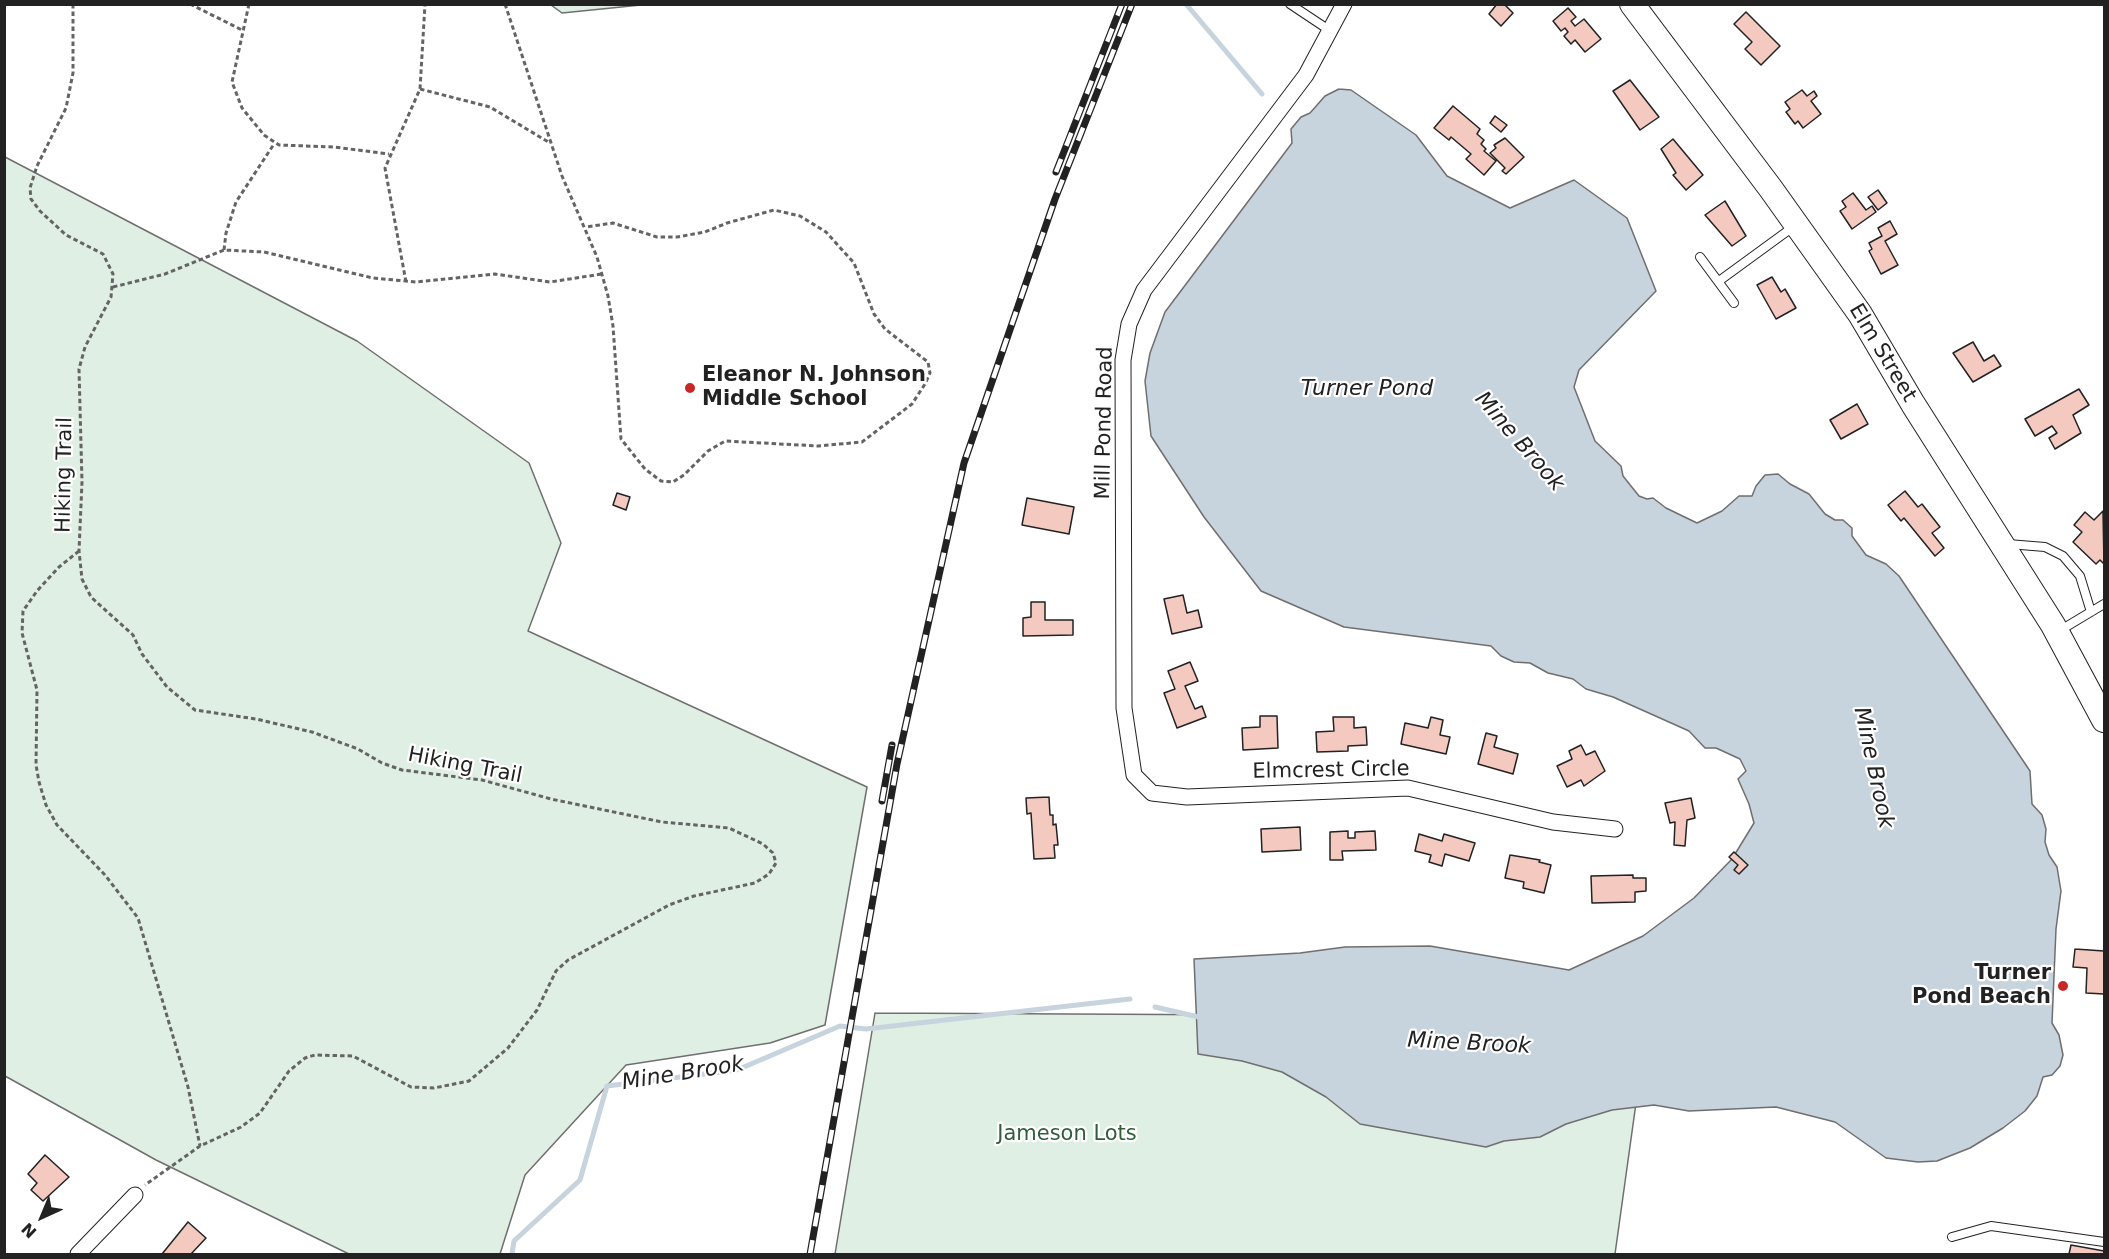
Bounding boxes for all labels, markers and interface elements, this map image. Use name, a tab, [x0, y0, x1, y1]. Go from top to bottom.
street label: Elm Street	[1843, 299, 1921, 407]
street label: Mill Pond Road	[1091, 346, 1119, 500]
place label: Eleanor N. Johnson Middle School	[702, 363, 926, 413]
water label: Turner Pond	[1301, 376, 1433, 402]
marker: Eleanor N. Johnson Middle School	[683, 381, 697, 395]
water label: Mine Brook	[1469, 387, 1569, 497]
street label: Hiking Trail	[51, 417, 79, 533]
water label: Mine Brook	[1847, 705, 1899, 831]
street label: Hiking Trail	[406, 743, 524, 789]
street label: Elmcrest Circle	[1252, 757, 1410, 785]
place label: Turner Pond Beach	[1912, 961, 2051, 1011]
marker: Turner Pond Beach	[2056, 979, 2070, 993]
water label: Mine Brook	[1407, 1028, 1531, 1060]
water label: Mine Brook	[620, 1051, 746, 1097]
park label: Jameson Lots	[997, 1122, 1137, 1148]
north arrow	[12, 1187, 72, 1247]
text: N	[18, 1219, 41, 1242]

